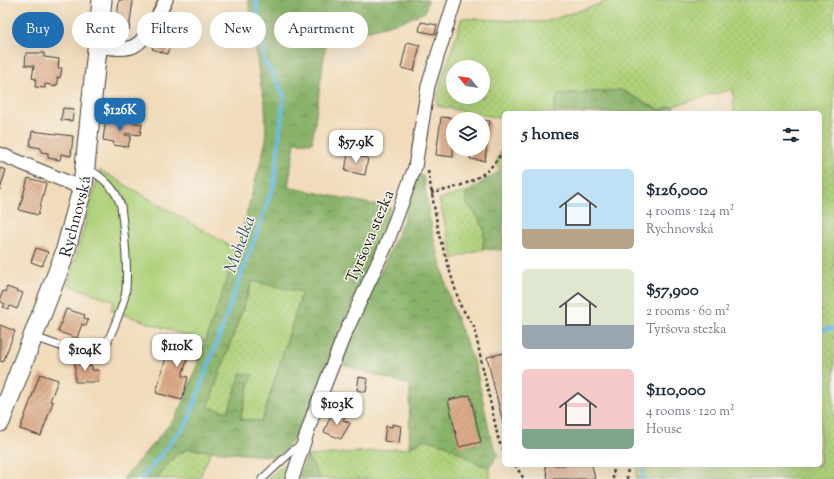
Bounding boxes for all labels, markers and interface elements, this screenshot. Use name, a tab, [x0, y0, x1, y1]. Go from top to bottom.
chip: Buy	[12, 12, 64, 48]
chip: Rent	[72, 12, 129, 48]
chip: Filters	[137, 12, 202, 48]
chip: New	[210, 12, 266, 48]
chip: Apartment	[274, 12, 368, 48]
north arrow	[446, 60, 490, 104]
map controls	[446, 60, 490, 156]
pin: $126K	[92, 98, 148, 132]
text: $126K	[103, 102, 137, 120]
button: layers	[446, 112, 490, 156]
text: 5 homes	[522, 123, 579, 147]
icon: filters	[780, 124, 802, 146]
pin: $57.9K	[323, 130, 389, 164]
text: $57.9K	[338, 134, 374, 152]
street label: Rychnovská	[55, 174, 98, 260]
text: $126,000	[646, 179, 708, 203]
icon: home	[554, 185, 602, 233]
street label: Tyršova stezka	[341, 186, 401, 287]
text: 4 rooms · 124 m²	[646, 203, 734, 221]
water label: Mohelka	[220, 213, 262, 276]
text: Rychnovská	[646, 221, 714, 239]
text: $57,900	[646, 279, 699, 303]
icon: home	[554, 285, 602, 333]
text: 2 rooms · 60 m²	[646, 303, 730, 321]
text: Tyršova stezka	[646, 321, 726, 339]
pin: $110K	[149, 334, 205, 368]
pin: $104K	[57, 338, 113, 372]
text: $110K	[161, 338, 193, 356]
text: $104K	[68, 342, 102, 360]
text: $110,000	[646, 379, 706, 403]
icon: home	[554, 385, 602, 433]
pin: $103K	[309, 392, 365, 426]
text: $103K	[321, 396, 353, 414]
text: 4 rooms · 120 m²	[646, 403, 734, 421]
text: House	[646, 421, 682, 439]

